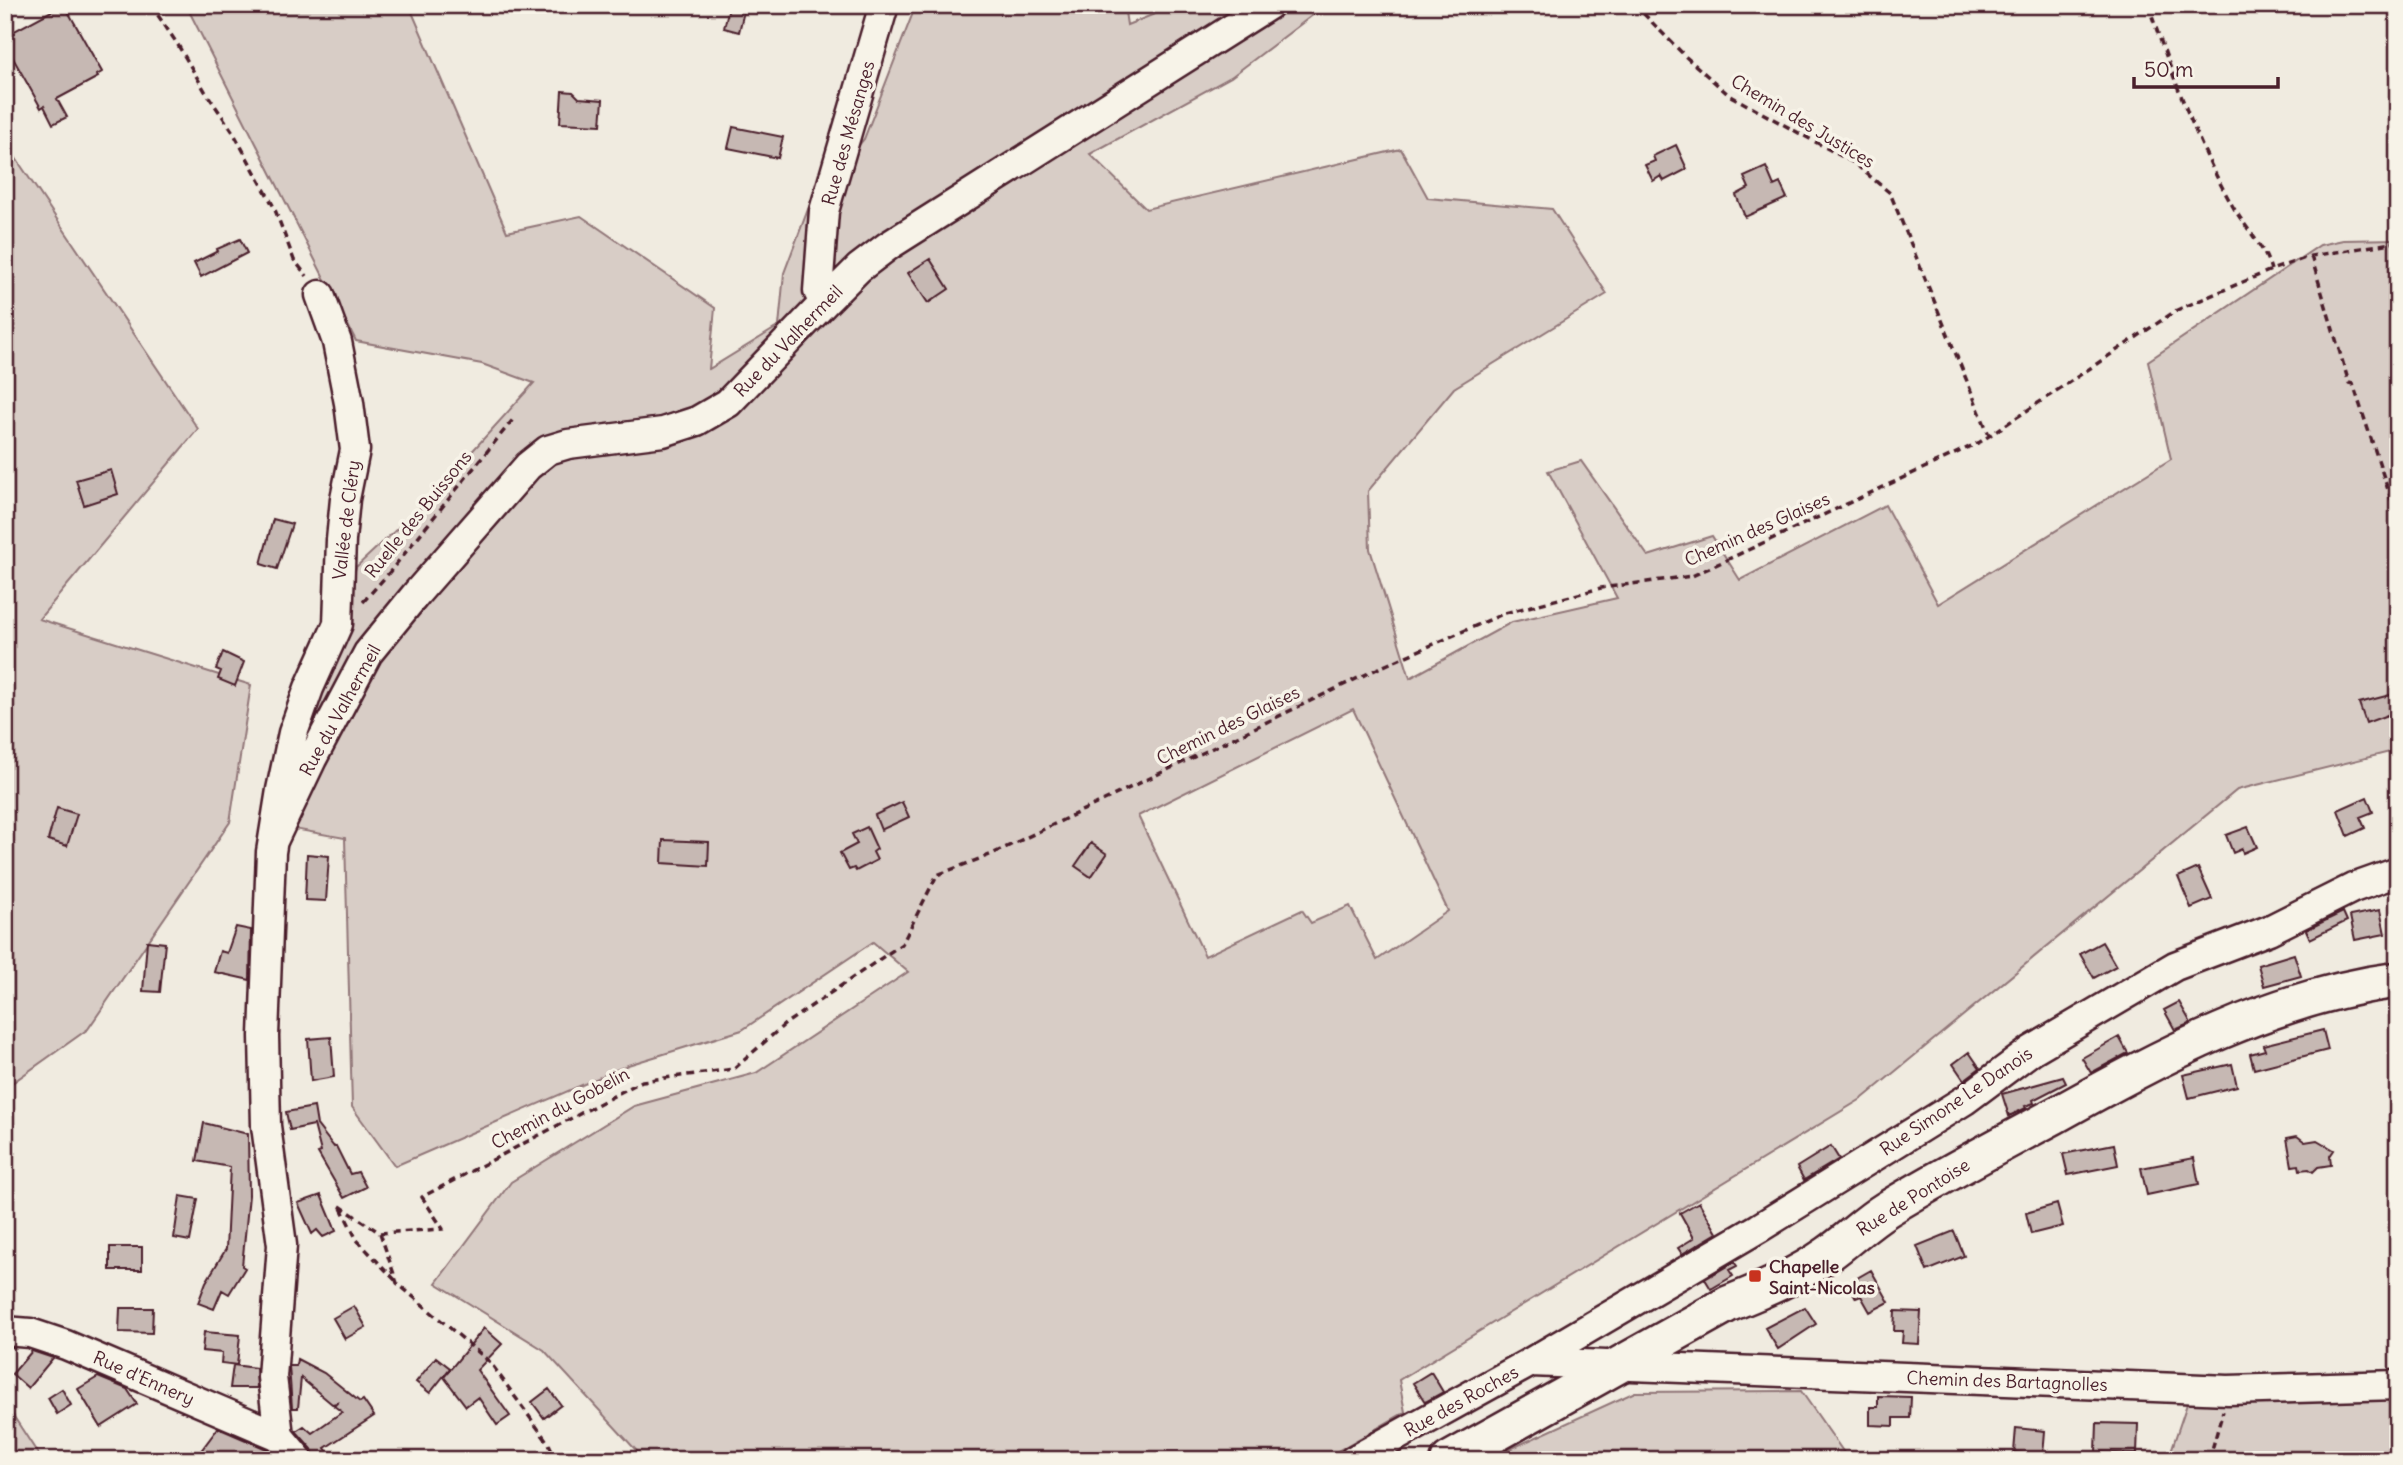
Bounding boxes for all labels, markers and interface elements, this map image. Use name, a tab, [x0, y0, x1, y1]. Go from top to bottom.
scale bar	[2134, 46, 2277, 90]
text: 50 m	[2144, 56, 2193, 83]
street label: Rue des Mésanges	[816, 58, 880, 208]
street label: Chemin des Justices	[1727, 69, 1879, 173]
street label: Rue du Valhermeil	[729, 280, 847, 402]
street label: Ruelle des Buissons	[359, 446, 477, 582]
street label: Vallée de Cléry	[327, 459, 365, 581]
street label: Chemin des Glaises	[1681, 487, 1833, 571]
street label: Rue du Valhermeil	[294, 640, 386, 780]
street label: Chemin des Glaises	[1153, 680, 1303, 770]
street label: Rue Simone Le Danois	[1875, 1041, 2037, 1161]
street label: Chemin du Gobelin	[487, 1062, 633, 1154]
street label: Rue de Pontoise	[1852, 1153, 1974, 1241]
place label: Chapelle Saint-Nicolas	[1769, 1255, 1875, 1299]
marker: Chapelle Saint-Nicolas	[1747, 1268, 1763, 1284]
street label: Rue d'Ennery	[90, 1345, 198, 1411]
street label: Rue des Roches	[1400, 1360, 1522, 1442]
street label: Chemin des Bartagnolles	[1906, 1366, 2108, 1396]

